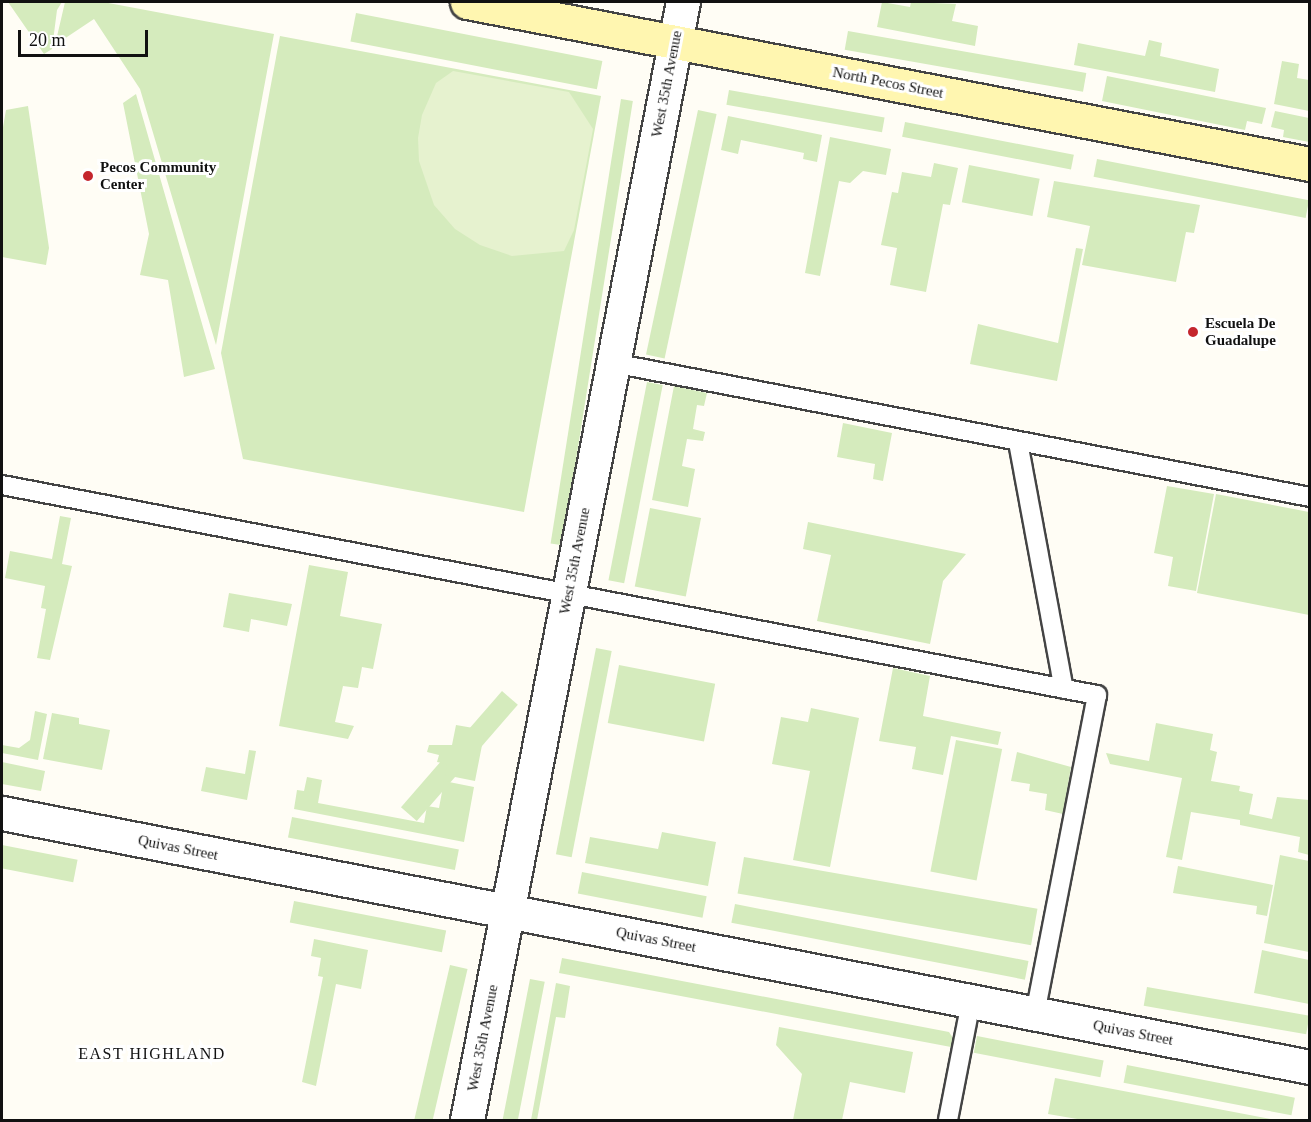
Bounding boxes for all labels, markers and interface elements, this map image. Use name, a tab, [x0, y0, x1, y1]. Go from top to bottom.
scale bar	[21, 18, 152, 56]
street label: West 35th Avenue	[648, 29, 686, 139]
text: 20 m	[29, 30, 66, 50]
street label: North Pecos Street	[831, 63, 945, 103]
place label: Pecos Community Center	[100, 158, 216, 193]
marker: Pecos Community Center	[81, 169, 95, 183]
place label: Escuela De Guadalupe	[1205, 314, 1276, 349]
marker: Escuela De Guadalupe	[1186, 325, 1200, 339]
street label: West 35th Avenue	[556, 506, 594, 616]
street label: Quivas Street	[136, 831, 220, 865]
street label: Quivas Street	[614, 923, 698, 957]
street label: West 35th Avenue	[464, 983, 502, 1093]
street label: Quivas Street	[1091, 1016, 1175, 1050]
district label: EAST HIGHLAND	[78, 1044, 226, 1064]

